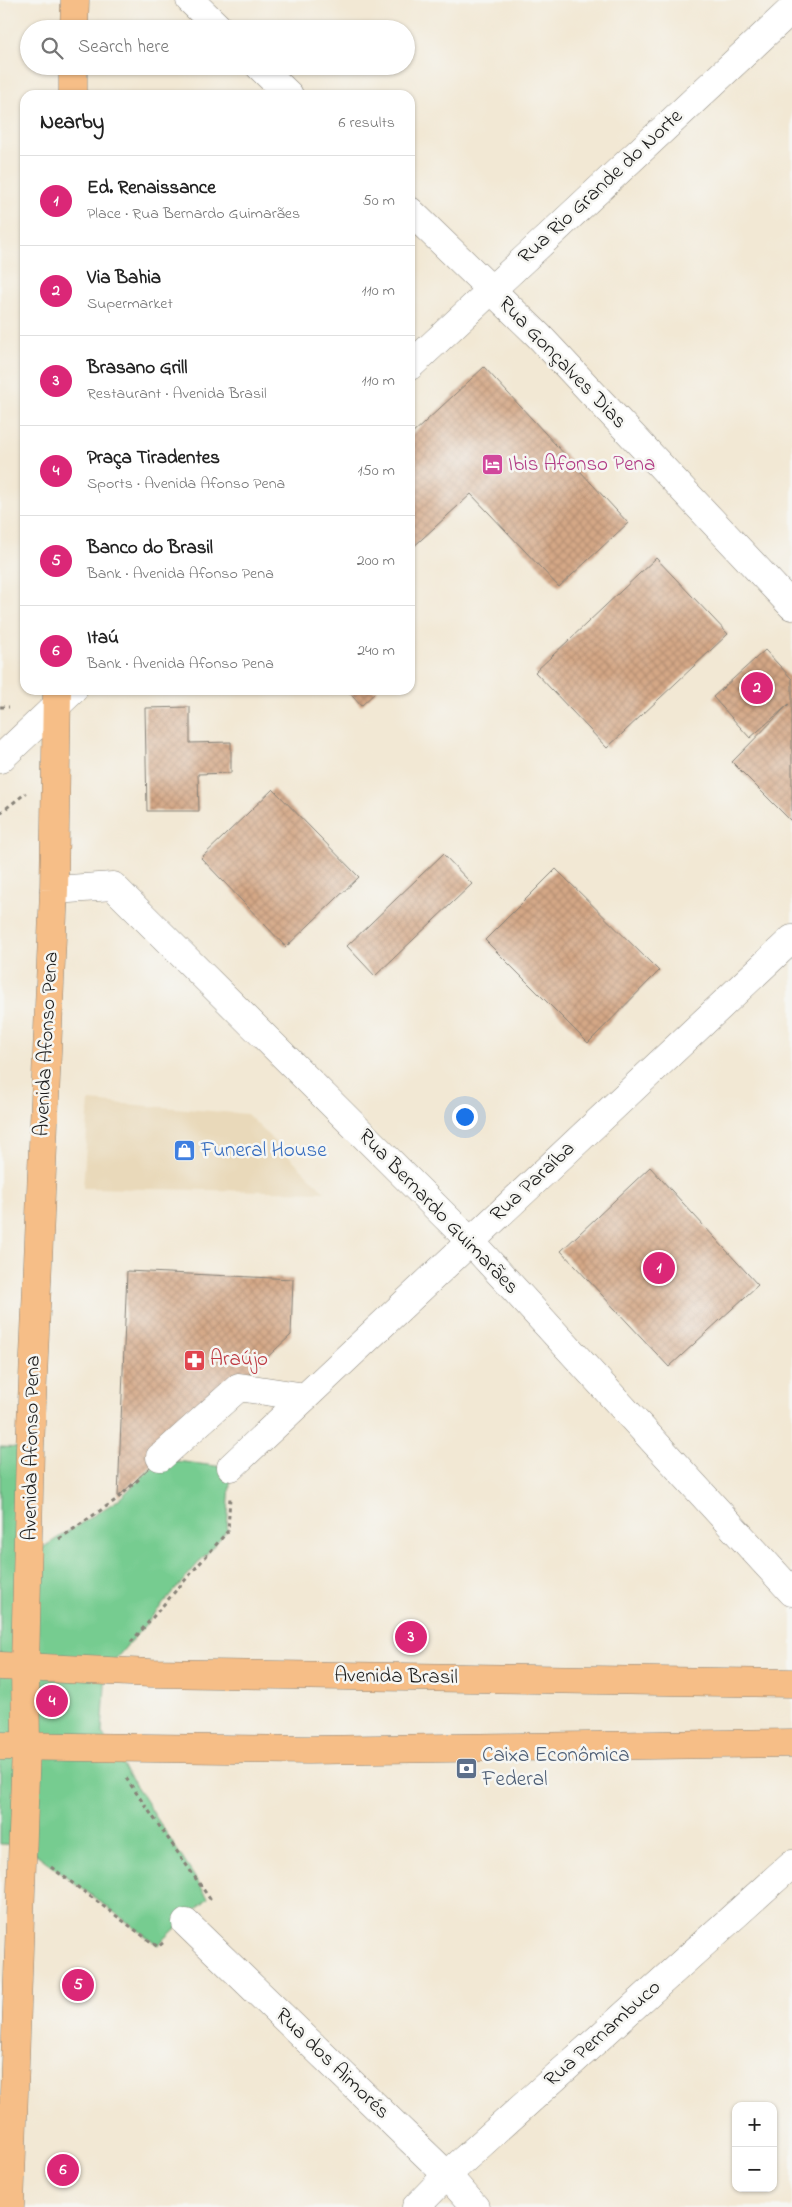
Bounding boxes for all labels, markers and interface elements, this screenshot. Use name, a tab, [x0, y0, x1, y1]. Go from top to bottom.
search box	[20, 20, 415, 75]
icon: search	[38, 34, 66, 62]
text: Search here	[78, 34, 169, 61]
street label: Rua Rio Grande do Norte	[512, 102, 690, 271]
text: Nearby	[40, 108, 104, 138]
text: 6 results	[338, 111, 395, 135]
text: Ed. Renaissance	[87, 175, 216, 202]
text: 1	[53, 189, 59, 213]
text: 50 m	[363, 189, 395, 213]
text: Place · Rua Bernardo Guimarães	[87, 202, 300, 226]
text: Via Bahia	[87, 265, 161, 292]
text: 2	[52, 279, 60, 303]
text: 110 m	[361, 279, 395, 303]
street label: Rua Gonçalves Dias	[491, 290, 633, 436]
text: Supermarket	[87, 292, 173, 316]
text: Brasano Grill	[87, 355, 187, 382]
text: 3	[53, 369, 59, 393]
text: 110 m	[361, 369, 395, 393]
text: Restaurant · Avenida Brasil	[87, 382, 267, 406]
text: Praça Tiradentes	[87, 445, 220, 472]
place label: Ibis Afonso Pena	[508, 450, 655, 480]
hotel icon: Ibis Afonso Pena	[480, 453, 504, 477]
text: 4	[53, 459, 59, 483]
text: 150 m	[357, 459, 395, 483]
text: Sports · Avenida Afonso Pena	[87, 472, 285, 496]
text: Banco do Brasil	[87, 535, 213, 562]
text: 5	[51, 549, 61, 573]
text: 200 m	[357, 549, 395, 573]
text: Bank · Avenida Afonso Pena	[87, 562, 274, 586]
text: Itaú	[87, 625, 119, 652]
text: 6	[52, 639, 60, 663]
text: 240 m	[357, 639, 395, 663]
text: Bank · Avenida Afonso Pena	[87, 652, 274, 676]
pin: 2	[741, 669, 773, 707]
street label: Avenida Afonso Pena	[27, 951, 67, 1137]
your location	[452, 1104, 478, 1130]
street label: Rua Bernardo Guimarães	[351, 1122, 525, 1302]
street label: Rua Paraíba	[484, 1135, 582, 1229]
place label: Funeral House	[200, 1136, 327, 1166]
shop icon: Funeral House	[173, 1139, 197, 1163]
pin: 1	[643, 1249, 675, 1287]
place label: Araújo	[210, 1345, 268, 1375]
pharmacy icon: Araújo	[182, 1348, 206, 1372]
street label: Avenida Afonso Pena	[15, 1355, 49, 1541]
pin: 3	[395, 1618, 427, 1656]
street label: Avenida Brasil	[334, 1661, 458, 1693]
pin: 4	[36, 1682, 68, 1720]
place label: Caixa Econômica Federal	[481, 1741, 630, 1795]
bank icon: Caixa Econômica Federal	[454, 1756, 478, 1780]
pin: 5	[62, 1966, 94, 2004]
street label: Rua Pernambuco	[538, 1973, 668, 2095]
street label: Rua dos Aimorés	[268, 2001, 396, 2127]
map controls	[732, 2102, 777, 2192]
button: +	[732, 2102, 777, 2147]
button: −	[732, 2147, 777, 2192]
pin: 6	[47, 2151, 79, 2189]

